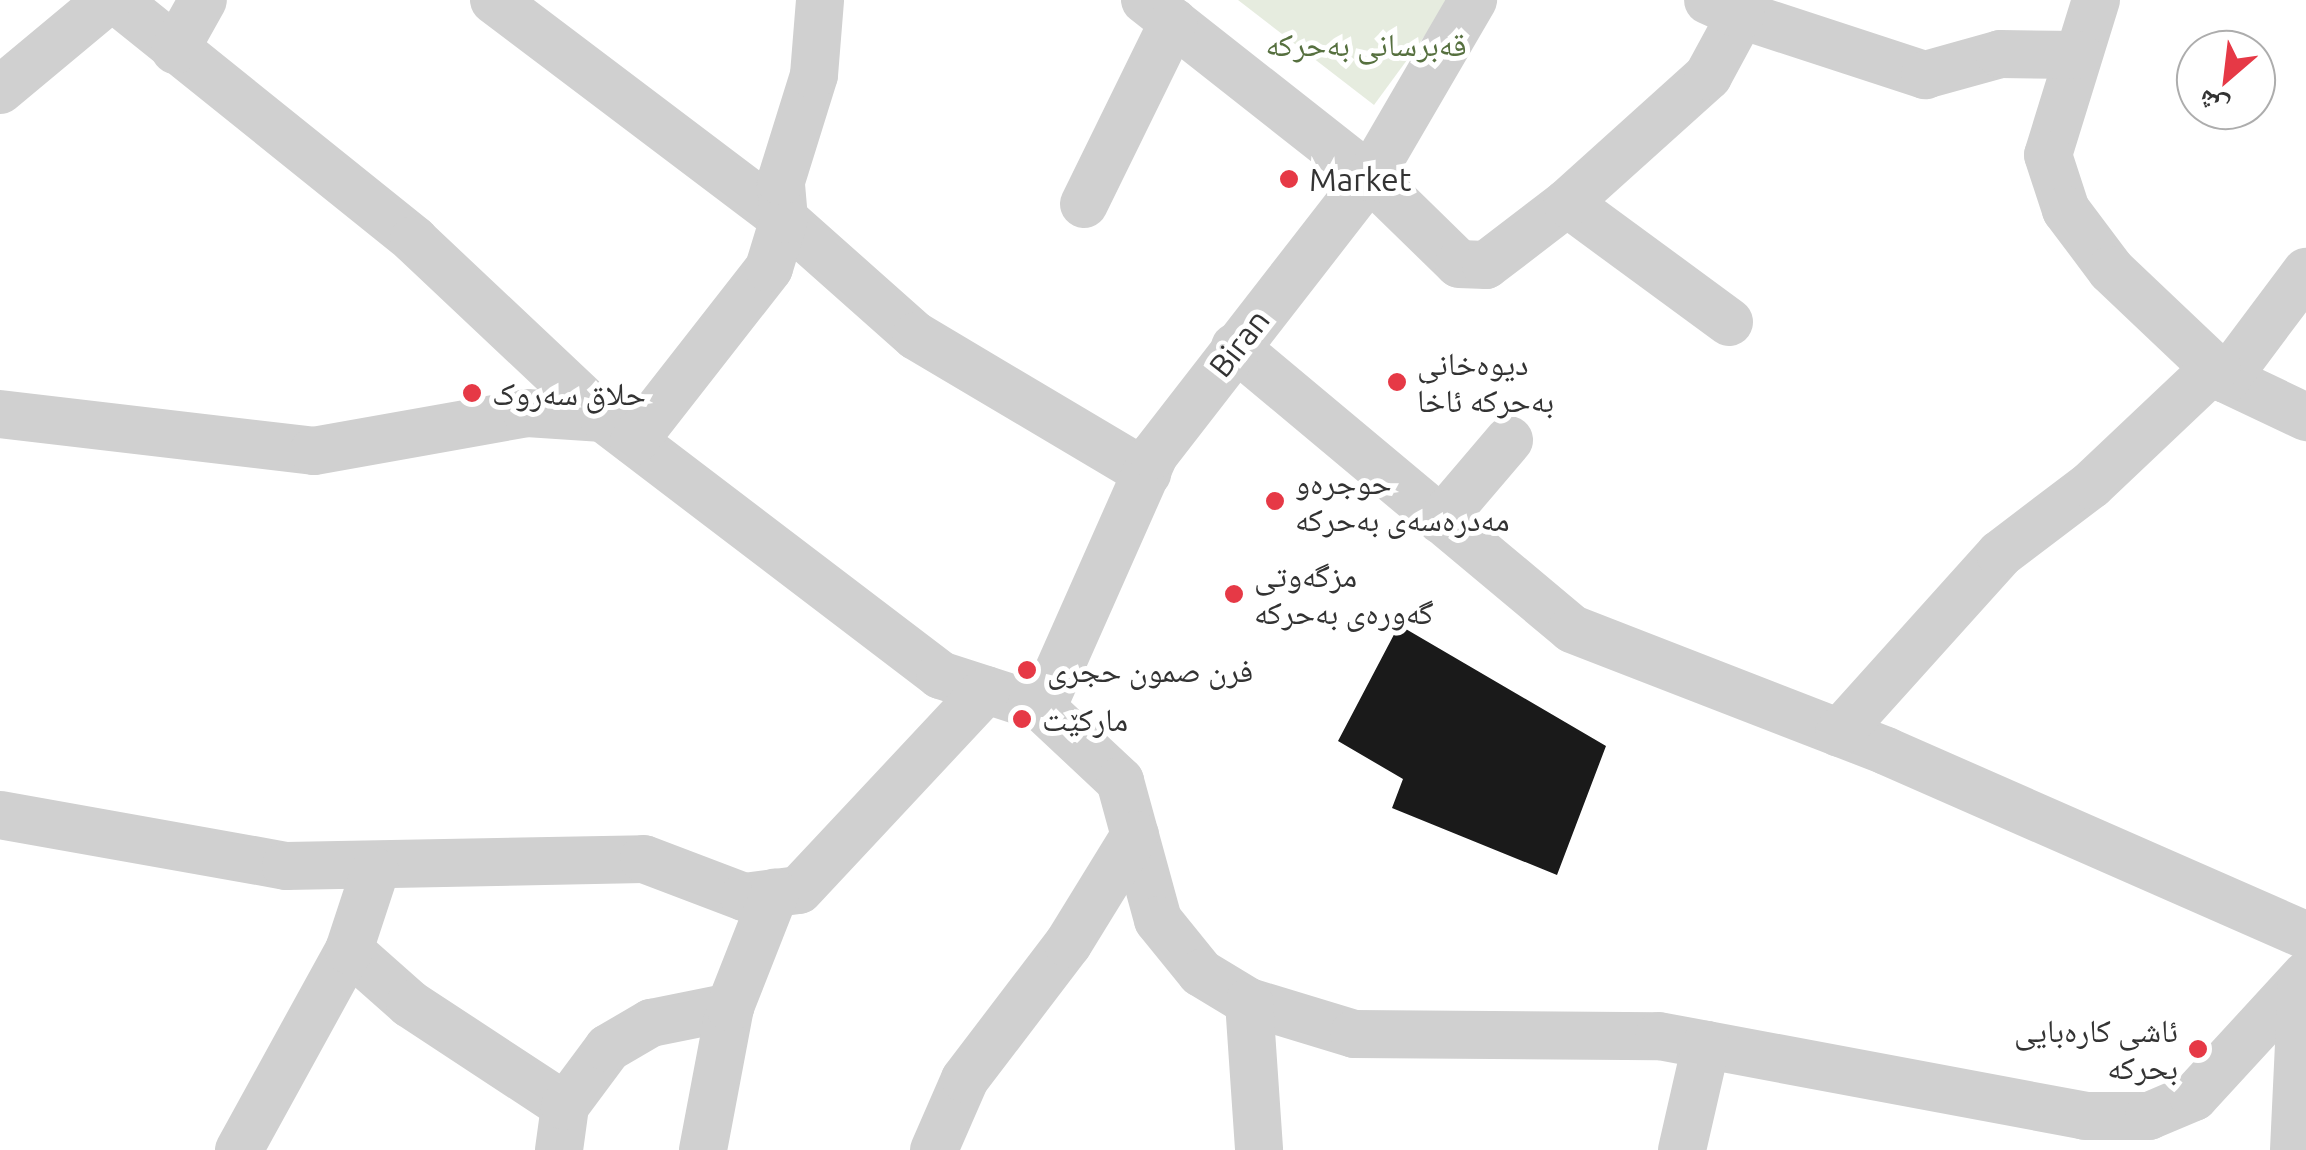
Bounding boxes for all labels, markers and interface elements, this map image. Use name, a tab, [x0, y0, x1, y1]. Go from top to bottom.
park label: قەبرسانی بەحرکە	[1265, 25, 1467, 63]
north arrow	[2176, 30, 2276, 130]
text: ش	[2192, 85, 2233, 126]
place label: Market	[1309, 160, 1411, 198]
marker: Market	[1278, 168, 1300, 190]
street label: Biran	[1201, 302, 1277, 384]
place label: دیوەخانی بەحرکە ئاخا	[1417, 345, 1554, 420]
marker: دیوەخانی بەحرکە ئاخا	[1386, 371, 1408, 393]
place label: حلاق سەروک	[492, 374, 646, 412]
marker: حلاق سەروک	[461, 382, 483, 404]
place label: حوجره‌و مه‌دره‌سه‌ی به‌حرکه	[1295, 464, 1510, 539]
marker: حوجره‌و مه‌دره‌سه‌ی به‌حرکه	[1264, 490, 1286, 512]
place label: مزگەوتی گەورەی بەحرکە	[1254, 557, 1434, 632]
marker: مزگەوتی گەورەی بەحرکە	[1223, 583, 1245, 605]
place label: فرن صمون حجری	[1047, 651, 1253, 689]
marker: فرن صمون حجری	[1016, 659, 1038, 681]
place label: مارکێت	[1042, 700, 1128, 738]
marker: مارکێت	[1011, 708, 1033, 730]
place label: ئاشی کارەبایی بحرکە	[2014, 1012, 2178, 1087]
marker: ئاشی کارەبایی بحرکە	[2187, 1038, 2209, 1060]

